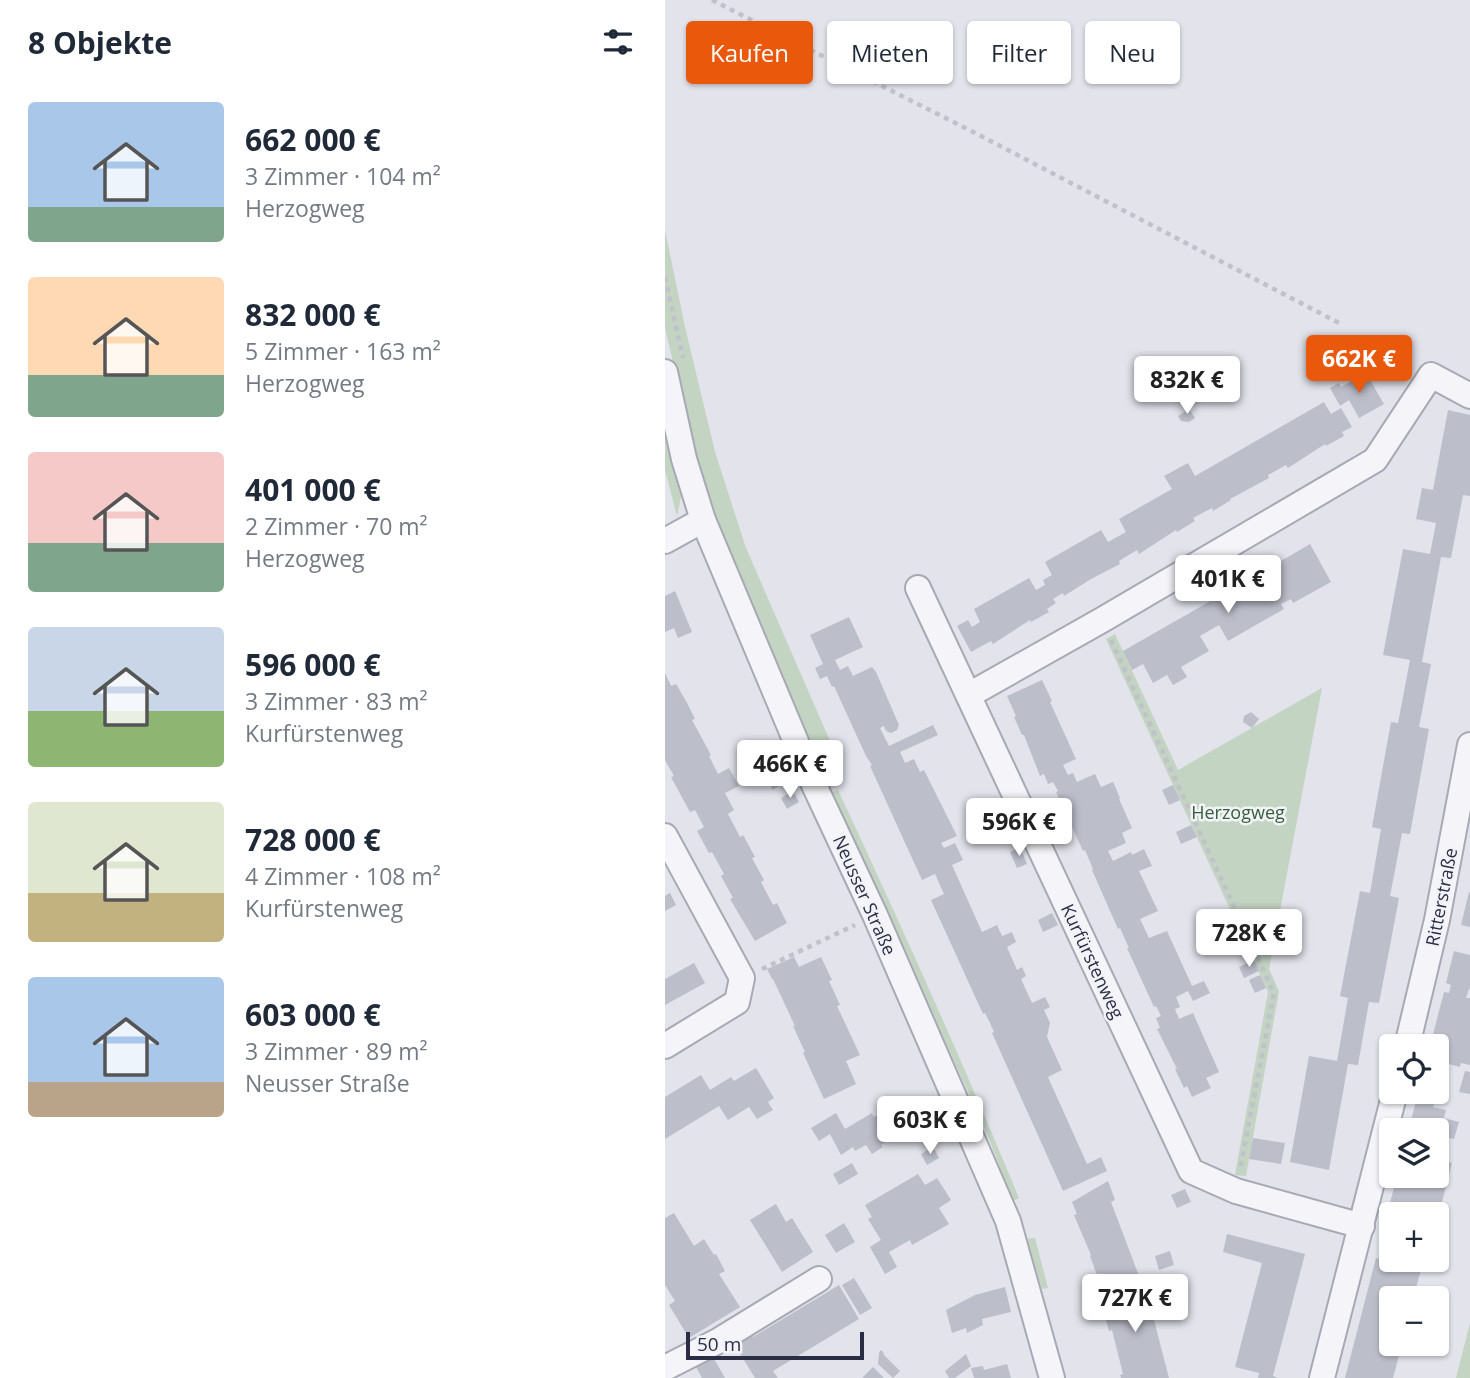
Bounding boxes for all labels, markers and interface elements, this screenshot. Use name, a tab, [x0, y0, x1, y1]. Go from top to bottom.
chip: Kaufen	[686, 21, 813, 84]
chip: Mieten	[827, 21, 953, 84]
chip: Filter	[967, 21, 1071, 84]
chip: Neu	[1085, 21, 1180, 84]
text: 8 Objekte	[28, 22, 172, 63]
icon: filters	[599, 23, 637, 61]
text: 662 000 €	[245, 119, 381, 160]
icon: home	[84, 130, 168, 214]
text: 3 Zimmer · 104 m²	[245, 160, 441, 192]
text: Herzogweg	[245, 192, 365, 224]
text: 832 000 €	[245, 294, 381, 335]
icon: home	[84, 305, 168, 389]
text: 5 Zimmer · 163 m²	[245, 335, 441, 367]
pin: 662K €	[1302, 336, 1416, 395]
text: 662K €	[1322, 342, 1396, 374]
pin: 832K €	[1130, 356, 1244, 416]
text: 832K €	[1150, 363, 1224, 395]
text: Herzogweg	[245, 367, 365, 399]
text: 401 000 €	[245, 469, 381, 510]
icon: home	[84, 480, 168, 564]
text: 2 Zimmer · 70 m²	[245, 510, 428, 542]
text: Herzogweg	[245, 542, 365, 574]
pin: 401K €	[1171, 556, 1285, 615]
text: 401K €	[1191, 562, 1265, 594]
text: 596 000 €	[245, 644, 381, 685]
icon: home	[84, 655, 168, 739]
text: 3 Zimmer · 83 m²	[245, 685, 428, 717]
text: Kurfürstenweg	[245, 717, 403, 749]
pin: 466K €	[733, 740, 847, 800]
text: 466K €	[753, 747, 827, 779]
pin: 596K €	[962, 798, 1076, 858]
park label: Herzogweg	[1191, 800, 1285, 824]
text: 596K €	[982, 805, 1056, 837]
text: 728 000 €	[245, 819, 381, 860]
icon: home	[84, 830, 168, 914]
street label: Neusser Straße	[828, 831, 902, 959]
street label: Ritterstraße	[1420, 846, 1462, 948]
text: 4 Zimmer · 108 m²	[245, 860, 441, 892]
text: Kurfürstenweg	[245, 892, 403, 924]
street label: Kurfürstenweg	[1056, 900, 1130, 1022]
pin: 728K €	[1192, 909, 1306, 969]
text: 728K €	[1212, 916, 1286, 948]
text: 603 000 €	[245, 994, 381, 1035]
icon: home	[84, 1005, 168, 1089]
map controls	[1379, 1034, 1449, 1356]
button: locate	[1379, 1034, 1449, 1104]
text: 3 Zimmer · 89 m²	[245, 1035, 428, 1067]
text: Neusser Straße	[245, 1067, 410, 1099]
pin: 603K €	[873, 1096, 987, 1156]
text: 603K €	[893, 1103, 967, 1135]
button: layers	[1379, 1118, 1449, 1188]
button: +	[1379, 1202, 1449, 1272]
pin: 727K €	[1078, 1274, 1192, 1334]
text: 727K €	[1098, 1281, 1172, 1313]
button: −	[1379, 1286, 1449, 1356]
scale bar	[686, 1329, 865, 1361]
text: 50 m	[697, 1331, 741, 1357]

